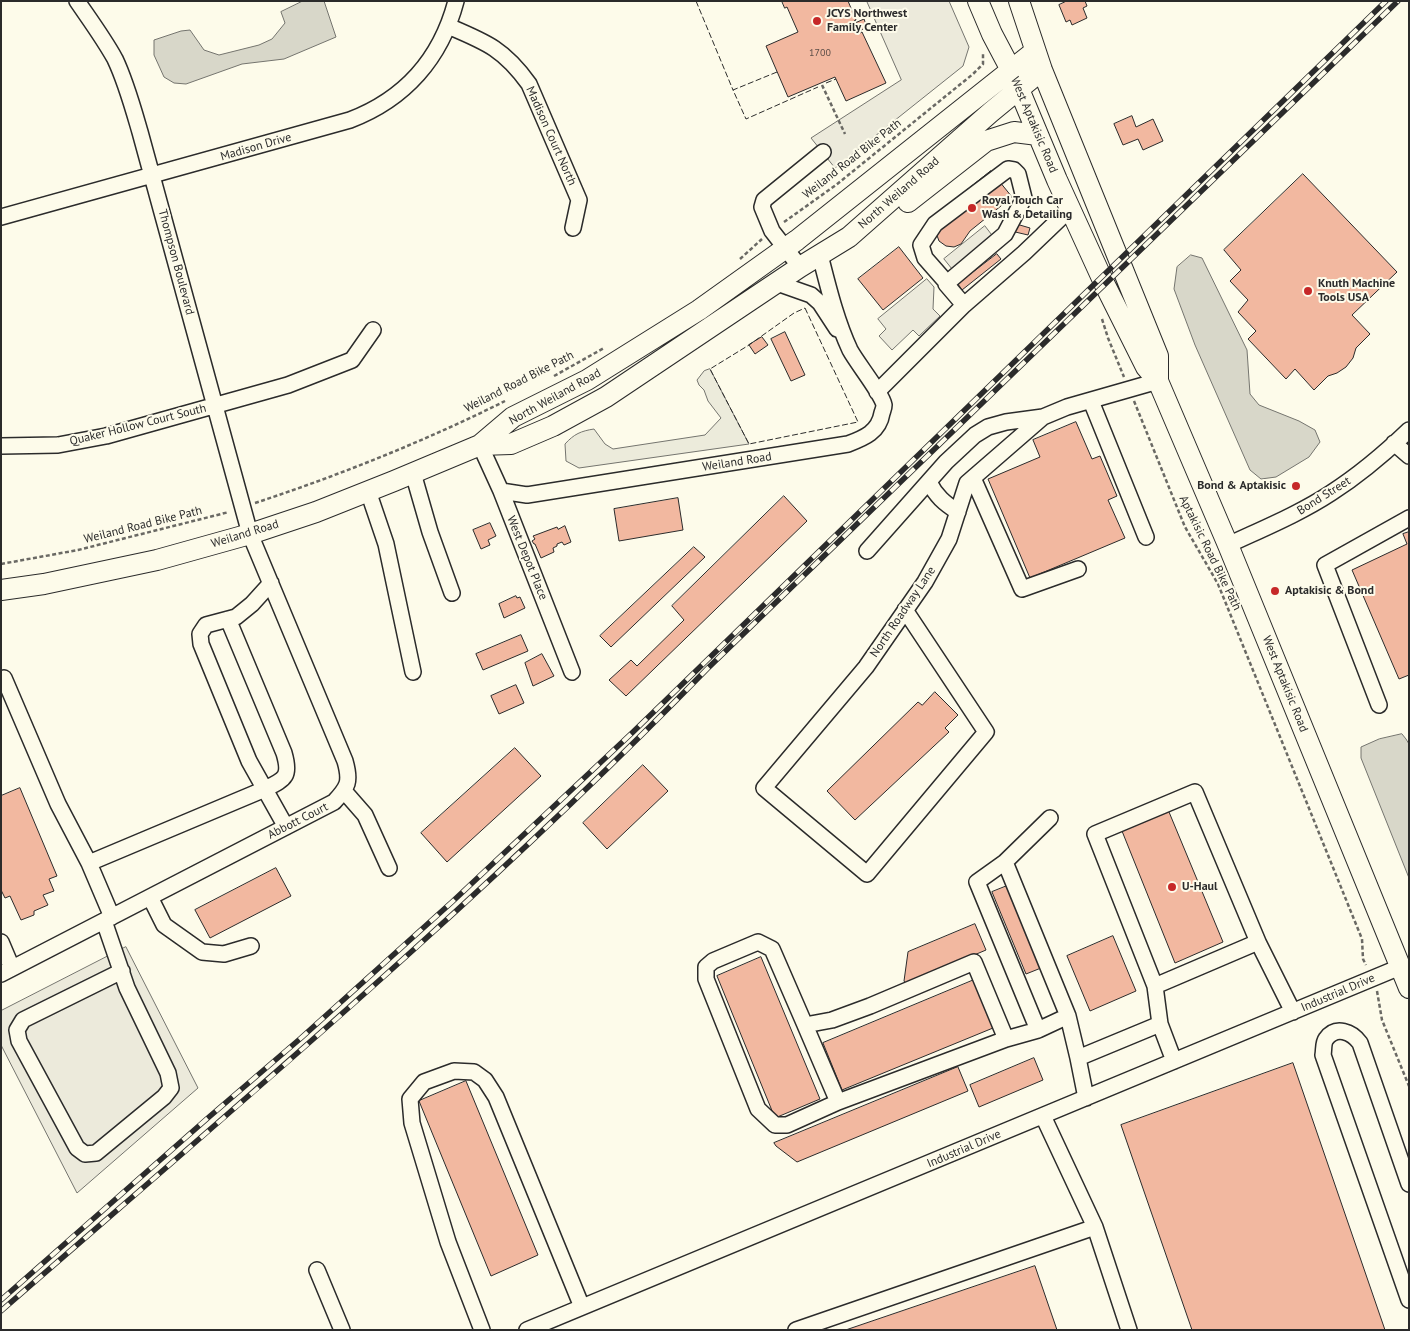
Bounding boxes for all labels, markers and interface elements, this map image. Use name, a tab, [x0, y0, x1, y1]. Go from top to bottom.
place label: JCYS Northwest Family Center	[827, 7, 907, 35]
marker: JCYS Northwest Family Center	[811, 15, 823, 27]
house number: 1700	[809, 47, 831, 59]
street label: West Aptakisic Road	[1007, 75, 1061, 175]
street label: Madison Court North	[523, 84, 579, 188]
street label: Weiland Road Bike Path	[800, 116, 904, 202]
street label: Madison Drive	[219, 130, 293, 164]
street label: North Weiland Road	[856, 154, 942, 232]
place label: Royal Touch Car Wash & Detailing	[982, 194, 1072, 222]
marker: Royal Touch Car Wash & Detailing	[966, 202, 978, 214]
street label: Thompson Boulevard	[155, 208, 197, 316]
place label: Knuth Machine Tools USA	[1318, 277, 1395, 305]
marker: Knuth Machine Tools USA	[1302, 285, 1314, 297]
street label: Weiland Road Bike Path	[462, 348, 576, 416]
street label: North Weiland Road	[507, 366, 603, 428]
street label: Quaker Hollow Court South	[68, 401, 208, 449]
street label: Weiland Road	[701, 449, 773, 475]
street label: Bond Street	[1295, 474, 1353, 518]
place label: Bond & Aptakisic	[1197, 479, 1286, 493]
marker: Bond & Aptakisic	[1290, 480, 1302, 492]
street label: Aptakisic Road Bike Path	[1176, 493, 1244, 613]
street label: Weiland Road Bike Path	[83, 503, 203, 547]
street label: West Depot Place	[504, 514, 550, 602]
street label: Weiland Road	[210, 517, 280, 551]
street label: North Roadway Lane	[867, 564, 939, 660]
place label: Aptakisic & Bond	[1285, 584, 1374, 598]
marker: Aptakisic & Bond	[1269, 585, 1281, 597]
street label: West Aptakisic Road	[1259, 634, 1311, 734]
street label: Abbott Court	[266, 800, 330, 842]
place label: U-Haul	[1182, 880, 1218, 894]
marker: U-Haul	[1166, 881, 1178, 893]
street label: Industrial Drive	[1299, 971, 1377, 1015]
street label: Industrial Drive	[925, 1127, 1003, 1171]

